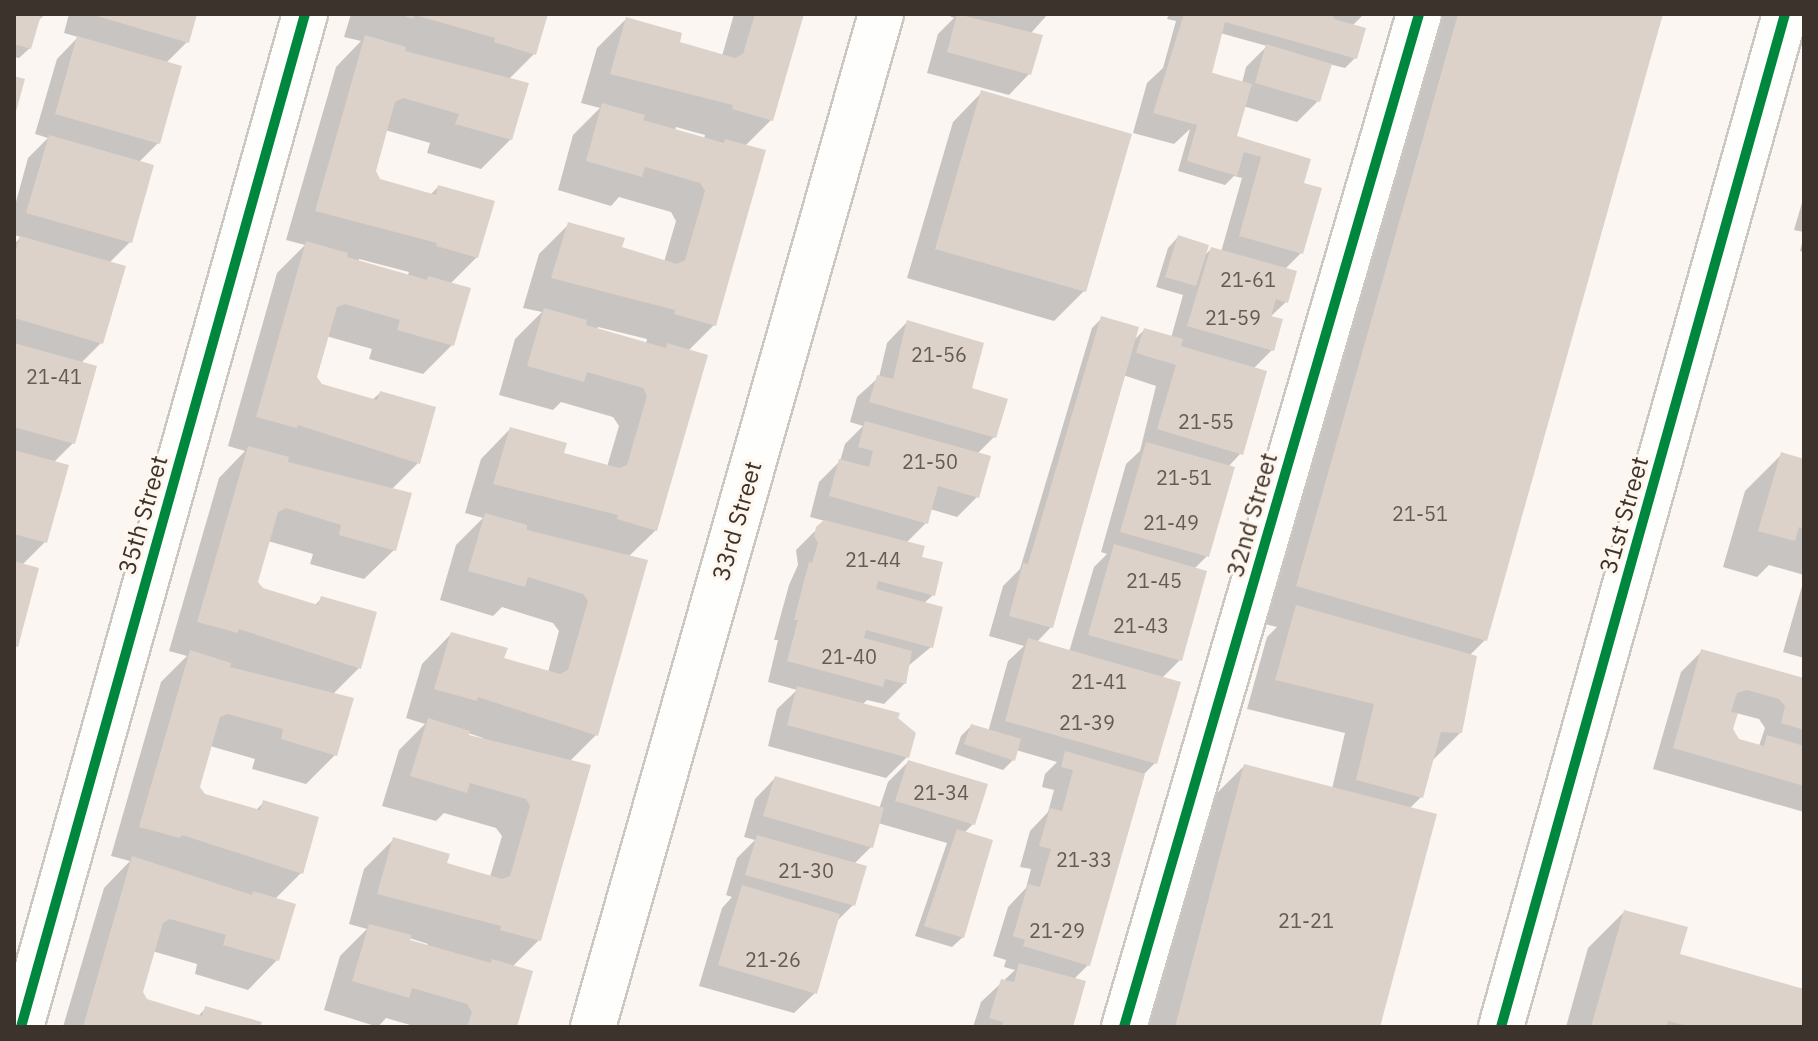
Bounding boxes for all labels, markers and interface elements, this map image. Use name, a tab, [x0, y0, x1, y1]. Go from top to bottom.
house number: 21-61	[1220, 267, 1276, 291]
house number: 21-59	[1205, 305, 1261, 329]
house number: 21-56	[911, 342, 967, 366]
house number: 21-41	[26, 364, 82, 388]
house number: 21-55	[1178, 409, 1234, 433]
house number: 21-50	[902, 449, 958, 473]
street label: 32nd Street	[1221, 450, 1283, 580]
street label: 35th Street	[112, 452, 174, 578]
street label: 31st Street	[1594, 453, 1654, 577]
street label: 33rd Street	[706, 458, 768, 584]
house number: 21-51	[1156, 465, 1212, 489]
house number: 21-51	[1392, 501, 1448, 525]
house number: 21-49	[1143, 510, 1199, 534]
house number: 21-44	[845, 547, 901, 571]
house number: 21-45	[1126, 568, 1182, 592]
house number: 21-43	[1113, 613, 1169, 637]
house number: 21-40	[821, 644, 877, 668]
house number: 21-41	[1071, 669, 1127, 693]
house number: 21-39	[1059, 710, 1115, 734]
house number: 21-34	[913, 780, 969, 804]
house number: 21-33	[1056, 847, 1112, 871]
house number: 21-30	[778, 858, 834, 882]
house number: 21-21	[1278, 908, 1334, 932]
house number: 21-29	[1029, 918, 1085, 942]
house number: 21-26	[745, 947, 801, 971]

